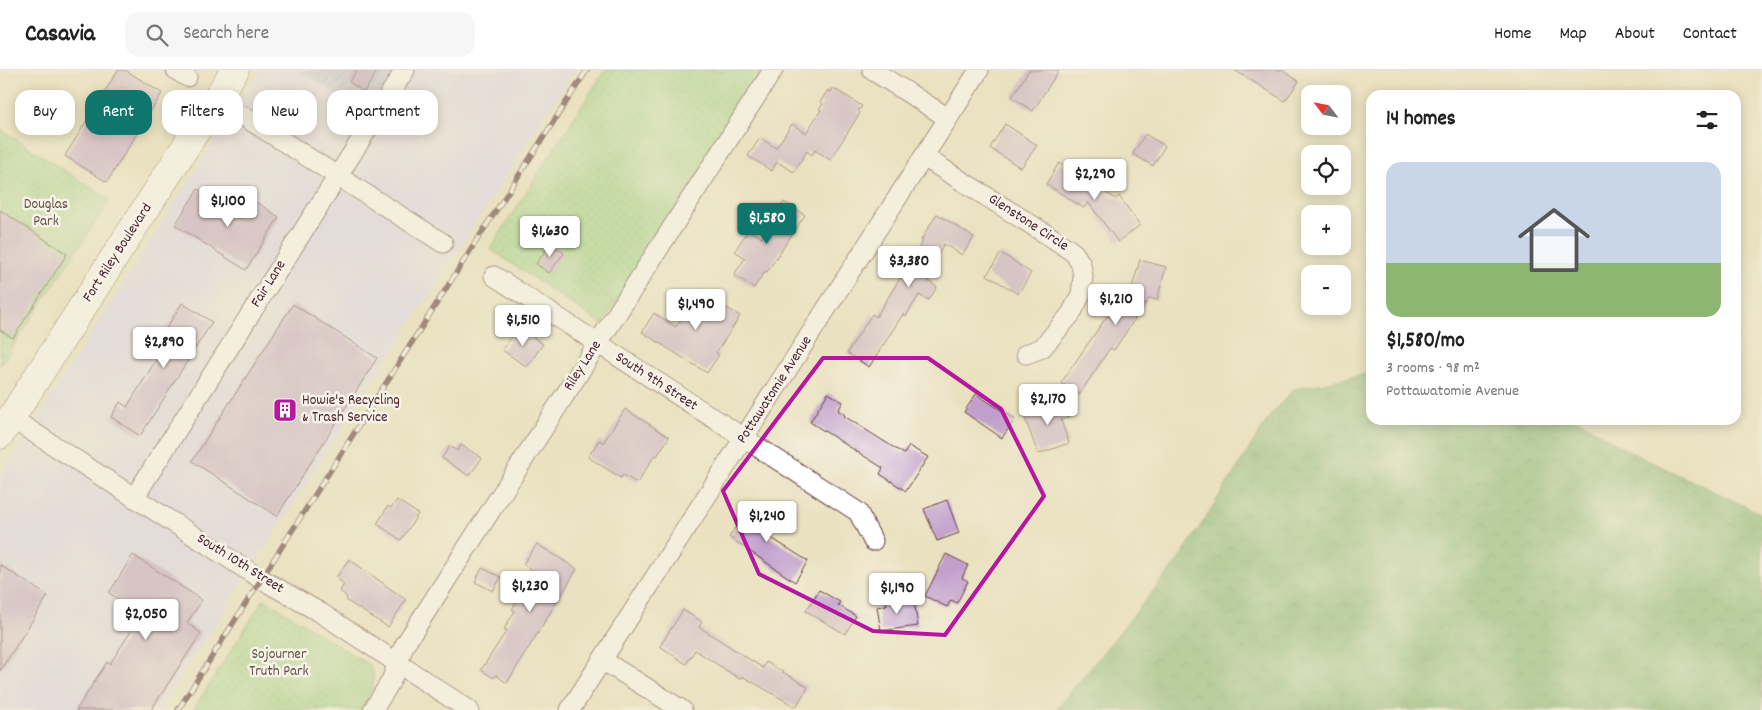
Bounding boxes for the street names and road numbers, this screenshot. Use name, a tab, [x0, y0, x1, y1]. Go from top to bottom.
street label: Glenstone Circle	[983, 189, 1073, 258]
street label: Fort Riley Boulevard	[78, 199, 158, 307]
street label: Fair Lane	[246, 256, 292, 312]
street label: Pottawatomie Avenue	[732, 331, 818, 448]
street label: Riley Lane	[558, 336, 608, 396]
street label: South 9th Street	[610, 347, 702, 417]
street label: South 10th Street	[192, 528, 288, 600]

